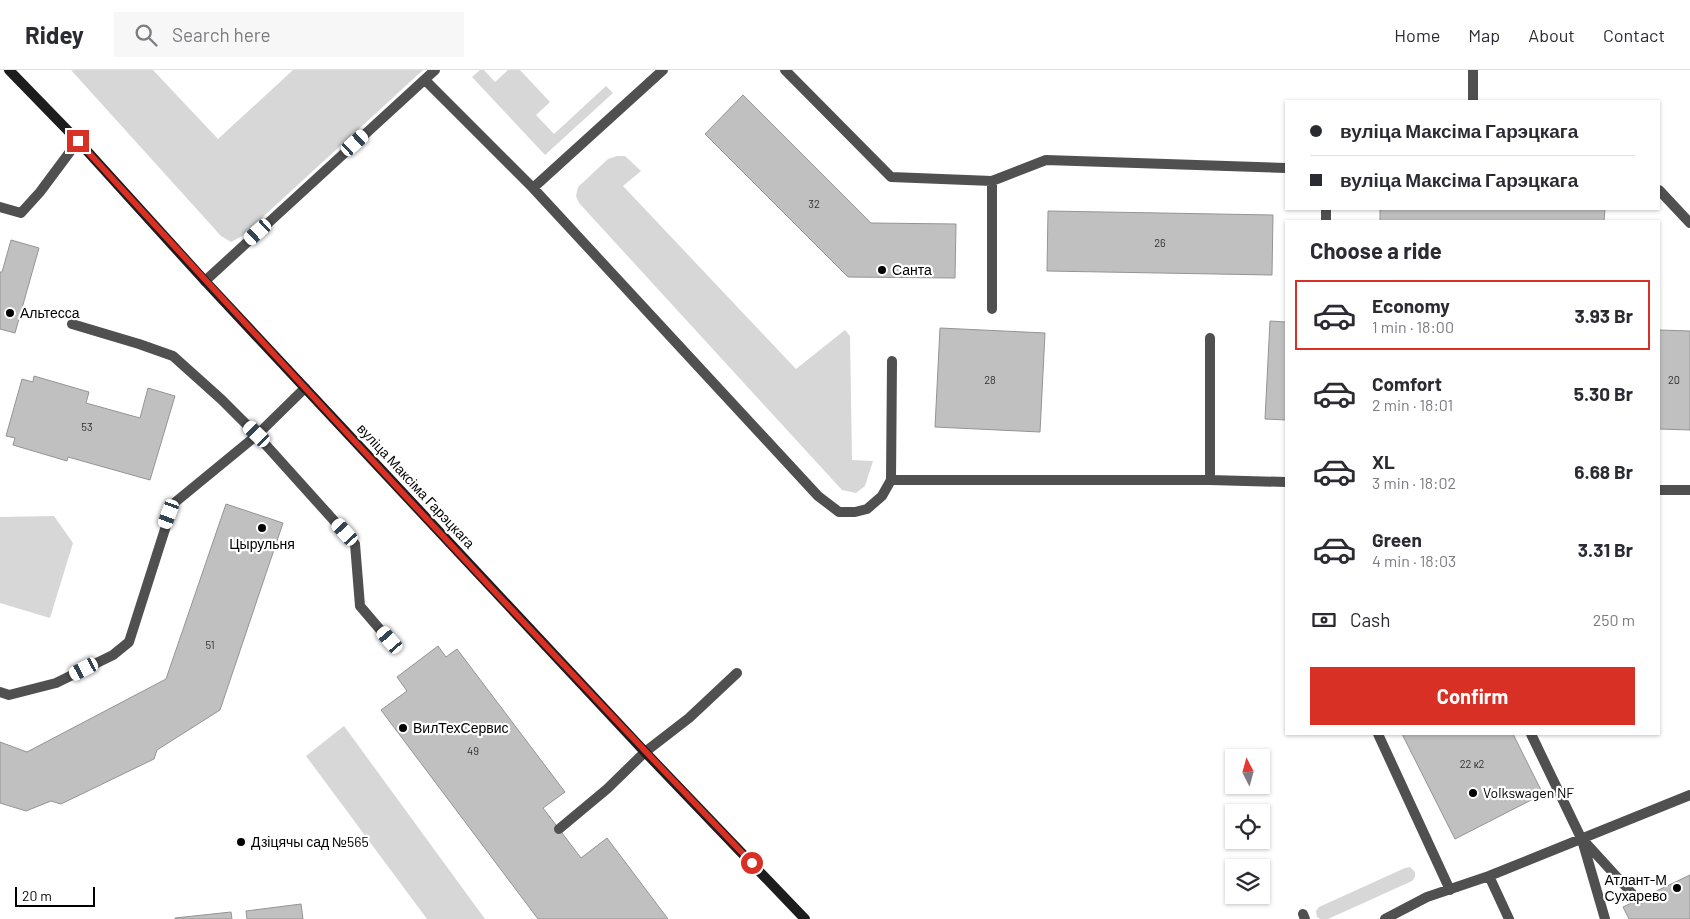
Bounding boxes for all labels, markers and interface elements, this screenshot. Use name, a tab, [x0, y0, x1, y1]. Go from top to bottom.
search box	[114, 12, 464, 57]
text: Ridey	[25, 20, 84, 49]
icon: search	[132, 21, 160, 49]
text: Search here	[172, 23, 271, 46]
text: Home	[1394, 24, 1440, 46]
text: Map	[1468, 24, 1500, 46]
text: About	[1528, 24, 1575, 46]
text: Contact	[1603, 24, 1665, 46]
text: вуліца Максіма Гарэцкага	[1340, 119, 1578, 142]
car	[338, 127, 371, 159]
route end	[67, 130, 89, 152]
text: вуліца Максіма Гарэцкага	[1340, 168, 1578, 191]
house number: 32	[808, 197, 820, 210]
car	[241, 216, 274, 248]
house number: 26	[1154, 236, 1166, 249]
text: Choose a ride	[1310, 237, 1442, 263]
place label: Санта	[892, 261, 932, 278]
marker: Санта	[876, 264, 888, 276]
icon: car	[1312, 293, 1357, 338]
text: Economy	[1372, 294, 1450, 317]
place label: Альтесса	[20, 304, 80, 321]
text: 3.93 Br	[1574, 304, 1633, 327]
marker: Альтесса	[4, 307, 16, 319]
text: 1 min · 18:00	[1372, 317, 1454, 336]
icon: car	[1312, 371, 1357, 416]
text: Comfort	[1372, 372, 1442, 395]
house number: 28	[984, 373, 996, 386]
house number: 20	[1668, 373, 1680, 386]
text: 5.30 Br	[1574, 382, 1633, 405]
text: 2 min · 18:01	[1372, 395, 1453, 414]
car	[240, 418, 273, 450]
house number: 53	[81, 420, 93, 433]
street label: вуліца Максіма Гарэцкага	[354, 420, 479, 552]
icon: car	[1312, 449, 1357, 494]
text: XL	[1372, 450, 1395, 473]
text: 6.68 Br	[1574, 460, 1633, 483]
text: 3 min · 18:02	[1372, 473, 1456, 492]
car	[156, 497, 181, 531]
car	[329, 516, 360, 548]
marker: Цырульня	[256, 522, 268, 534]
icon: car	[1312, 527, 1357, 572]
text: Green	[1372, 528, 1422, 551]
place label: Цырульня	[229, 535, 295, 552]
text: 3.31 Br	[1578, 538, 1633, 561]
text: 4 min · 18:03	[1372, 551, 1456, 570]
icon: cash	[1310, 606, 1338, 634]
text: Cash	[1350, 608, 1391, 631]
text: 250 m	[1593, 610, 1635, 629]
car	[374, 624, 405, 656]
house number: 51	[205, 638, 215, 651]
car	[67, 656, 100, 682]
button: Confirm	[1310, 667, 1635, 725]
place label: ВилТехСервис	[413, 719, 509, 736]
marker: ВилТехСервис	[397, 722, 409, 734]
house number: 49	[467, 744, 479, 757]
north arrow	[1225, 749, 1270, 794]
map controls	[1225, 749, 1270, 904]
house number: 22 к2	[1460, 757, 1484, 770]
place label: Volkswagen NF	[1483, 784, 1574, 801]
marker: Volkswagen NF	[1467, 787, 1479, 799]
button: locate	[1225, 804, 1270, 849]
place label: Дзіцячы сад №565	[251, 833, 369, 850]
marker: Дзіцячы сад №565	[235, 836, 247, 848]
route start	[741, 852, 763, 874]
button: layers	[1225, 859, 1270, 904]
place label: Атлант-М Сухарево	[1605, 871, 1667, 904]
marker: Атлант-М Сухарево	[1671, 882, 1683, 894]
scale bar	[15, 884, 95, 907]
text: 20 m	[22, 887, 52, 904]

